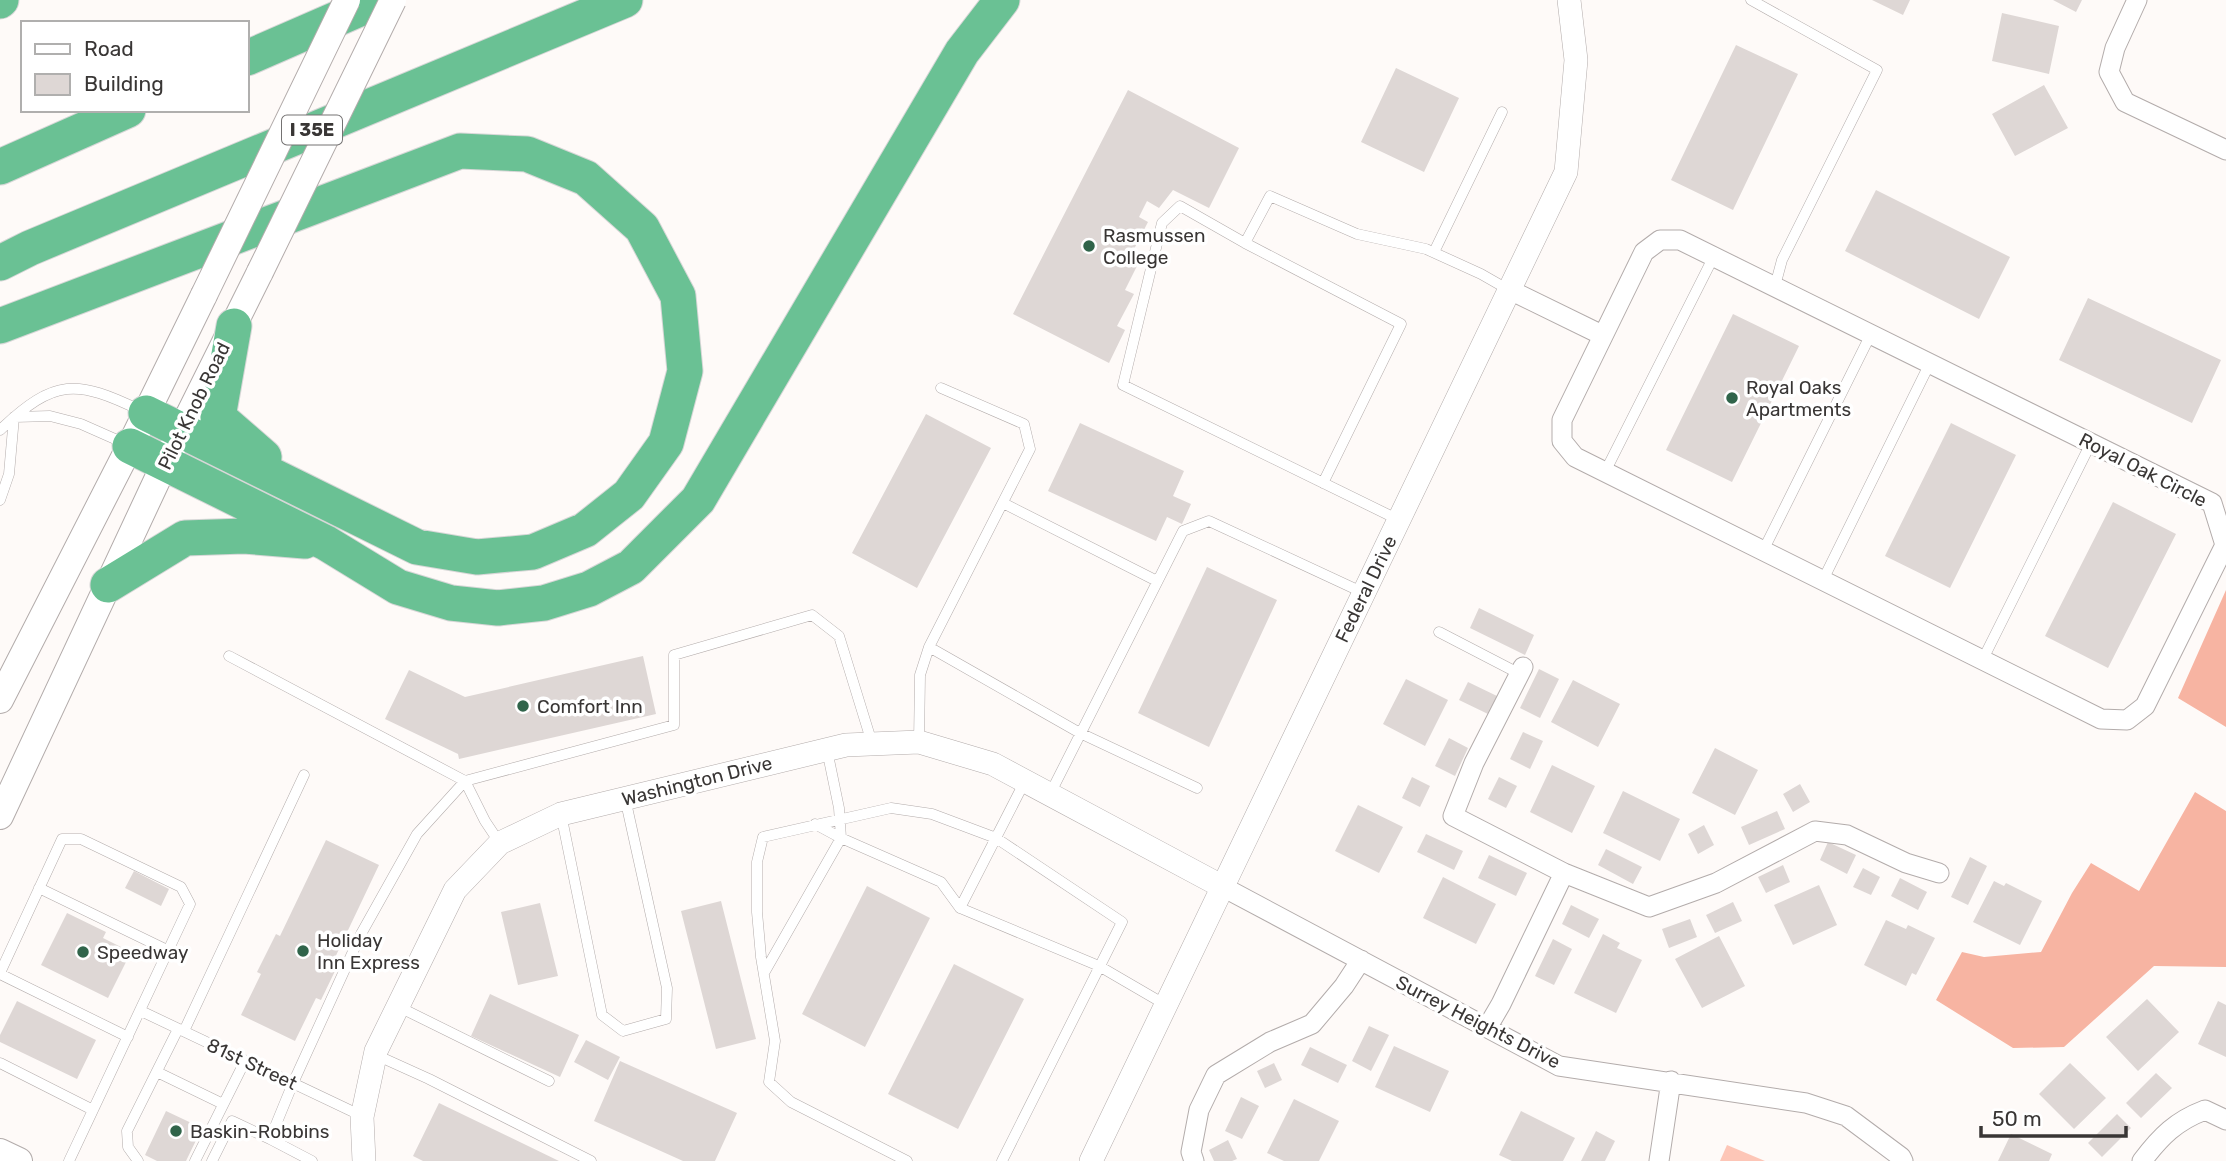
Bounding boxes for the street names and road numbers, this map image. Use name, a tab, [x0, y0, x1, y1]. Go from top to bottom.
road number: I 35E	[282, 116, 342, 145]
street label: Pilot Knob Road	[153, 338, 235, 474]
street label: Royal Oak Circle	[2075, 428, 2211, 512]
street label: Federal Drive	[1330, 532, 1402, 646]
street label: Washington Drive	[619, 751, 775, 811]
street label: Surrey Heights Drive	[1392, 971, 1564, 1073]
street label: 81st Street	[203, 1033, 301, 1095]

